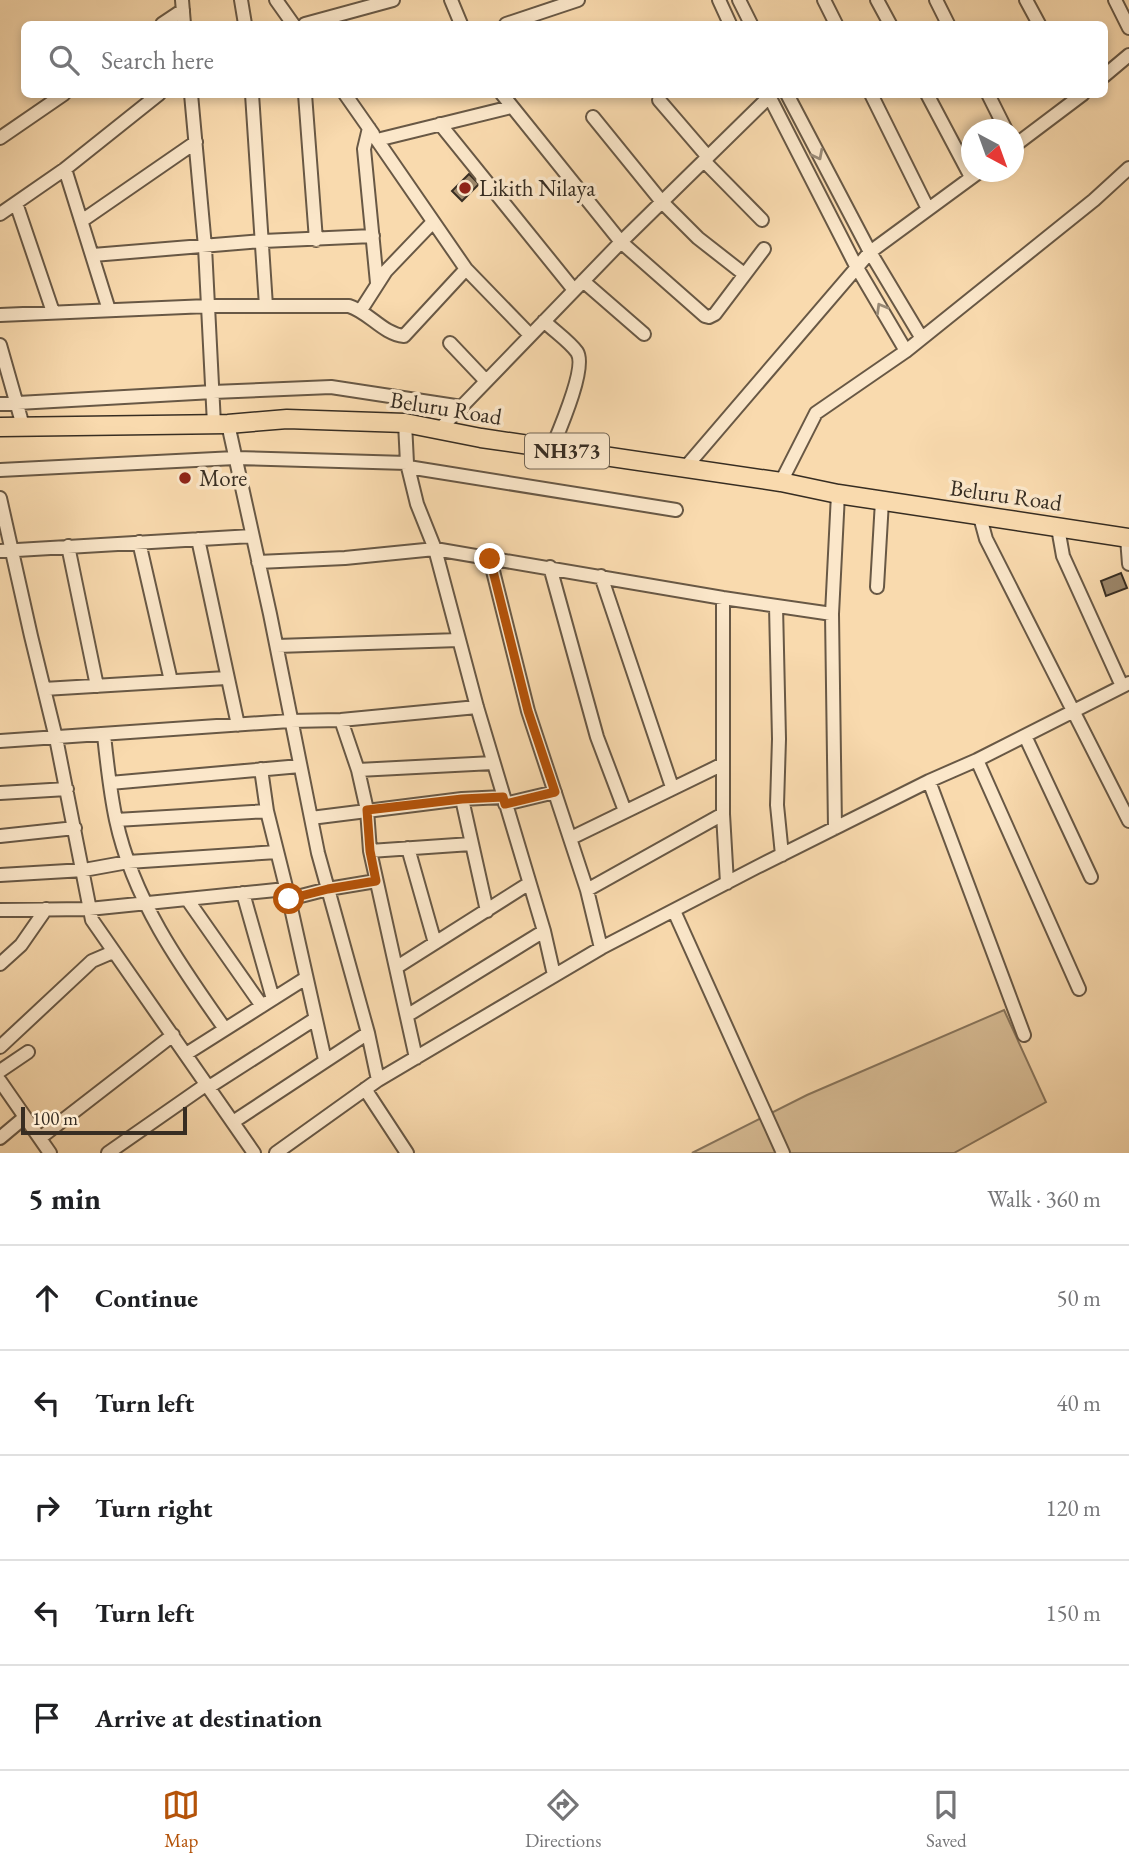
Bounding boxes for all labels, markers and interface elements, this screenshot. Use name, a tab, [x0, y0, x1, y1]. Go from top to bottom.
search box	[21, 21, 1108, 98]
icon: search	[45, 41, 83, 79]
text: Search here	[101, 43, 214, 77]
north arrow	[961, 119, 1024, 182]
one-way arrow	[810, 148, 823, 160]
place label: Likith Nilaya	[479, 173, 596, 203]
marker: Likith Nilaya	[457, 180, 473, 196]
one-way arrow	[876, 303, 889, 316]
street label: Beluru Road	[388, 384, 504, 432]
road number: NH373	[525, 434, 609, 468]
place label: More	[199, 463, 247, 493]
marker: More	[177, 470, 193, 486]
street label: Beluru Road	[948, 472, 1064, 518]
route end	[474, 543, 505, 574]
route start	[273, 883, 304, 914]
scale bar	[21, 1104, 187, 1136]
text: 100 m	[32, 1106, 78, 1131]
text: 5 min	[28, 1179, 101, 1218]
text: Walk · 360 m	[987, 1184, 1101, 1214]
icon: ahead	[28, 1279, 66, 1317]
text: Continue	[95, 1281, 198, 1315]
text: 50 m	[1056, 1283, 1101, 1313]
icon: left	[28, 1384, 66, 1422]
text: Turn left	[95, 1386, 194, 1420]
text: 40 m	[1056, 1388, 1101, 1418]
icon: right	[28, 1489, 66, 1527]
text: Turn right	[95, 1491, 213, 1525]
text: 120 m	[1045, 1493, 1101, 1523]
icon: left	[28, 1594, 66, 1632]
text: Turn left	[95, 1596, 194, 1630]
text: 150 m	[1045, 1598, 1101, 1628]
icon: arrive	[28, 1699, 66, 1737]
text: Arrive at destination	[95, 1701, 322, 1735]
tab: Map	[162, 1786, 200, 1853]
tab: Directions	[525, 1786, 601, 1853]
tab: Saved	[926, 1786, 967, 1853]

